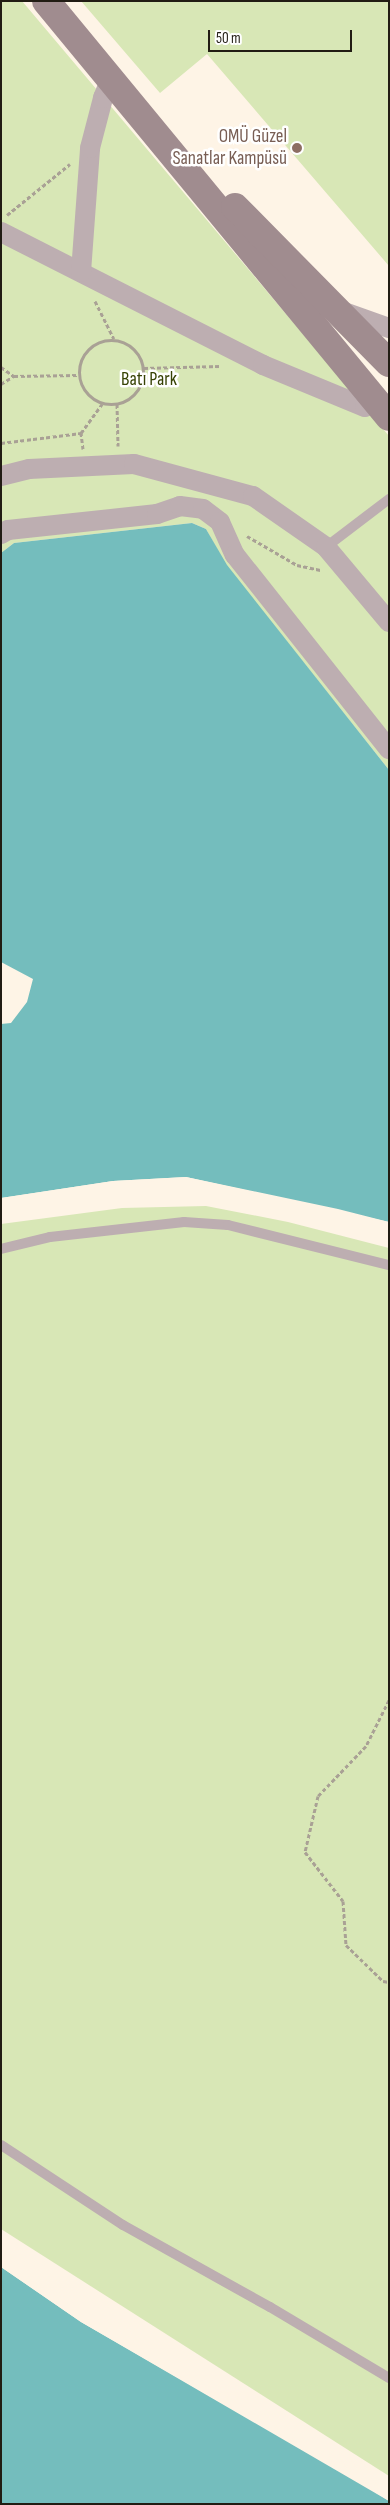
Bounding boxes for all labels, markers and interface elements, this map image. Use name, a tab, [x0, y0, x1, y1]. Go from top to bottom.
scale bar	[210, 20, 354, 52]
text: 50 m	[216, 29, 241, 48]
place label: OMÜ Güzel Sanatlar Kampüsü	[172, 126, 287, 170]
marker: OMÜ Güzel Sanatlar Kampüsü	[291, 142, 303, 154]
park label: Batı Park	[121, 369, 177, 391]

